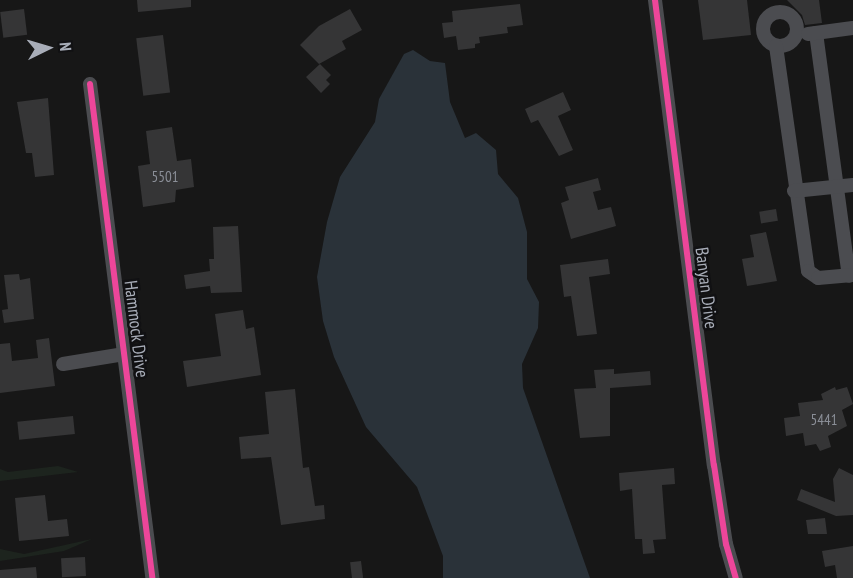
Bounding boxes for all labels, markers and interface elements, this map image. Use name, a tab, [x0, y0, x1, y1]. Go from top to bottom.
north arrow	[18, 18, 78, 78]
text: N	[56, 41, 76, 52]
house number: 5501	[152, 168, 178, 186]
street label: Banyan Drive	[690, 246, 722, 330]
street label: Hammock Drive	[119, 279, 153, 379]
house number: 5441	[811, 411, 837, 429]

